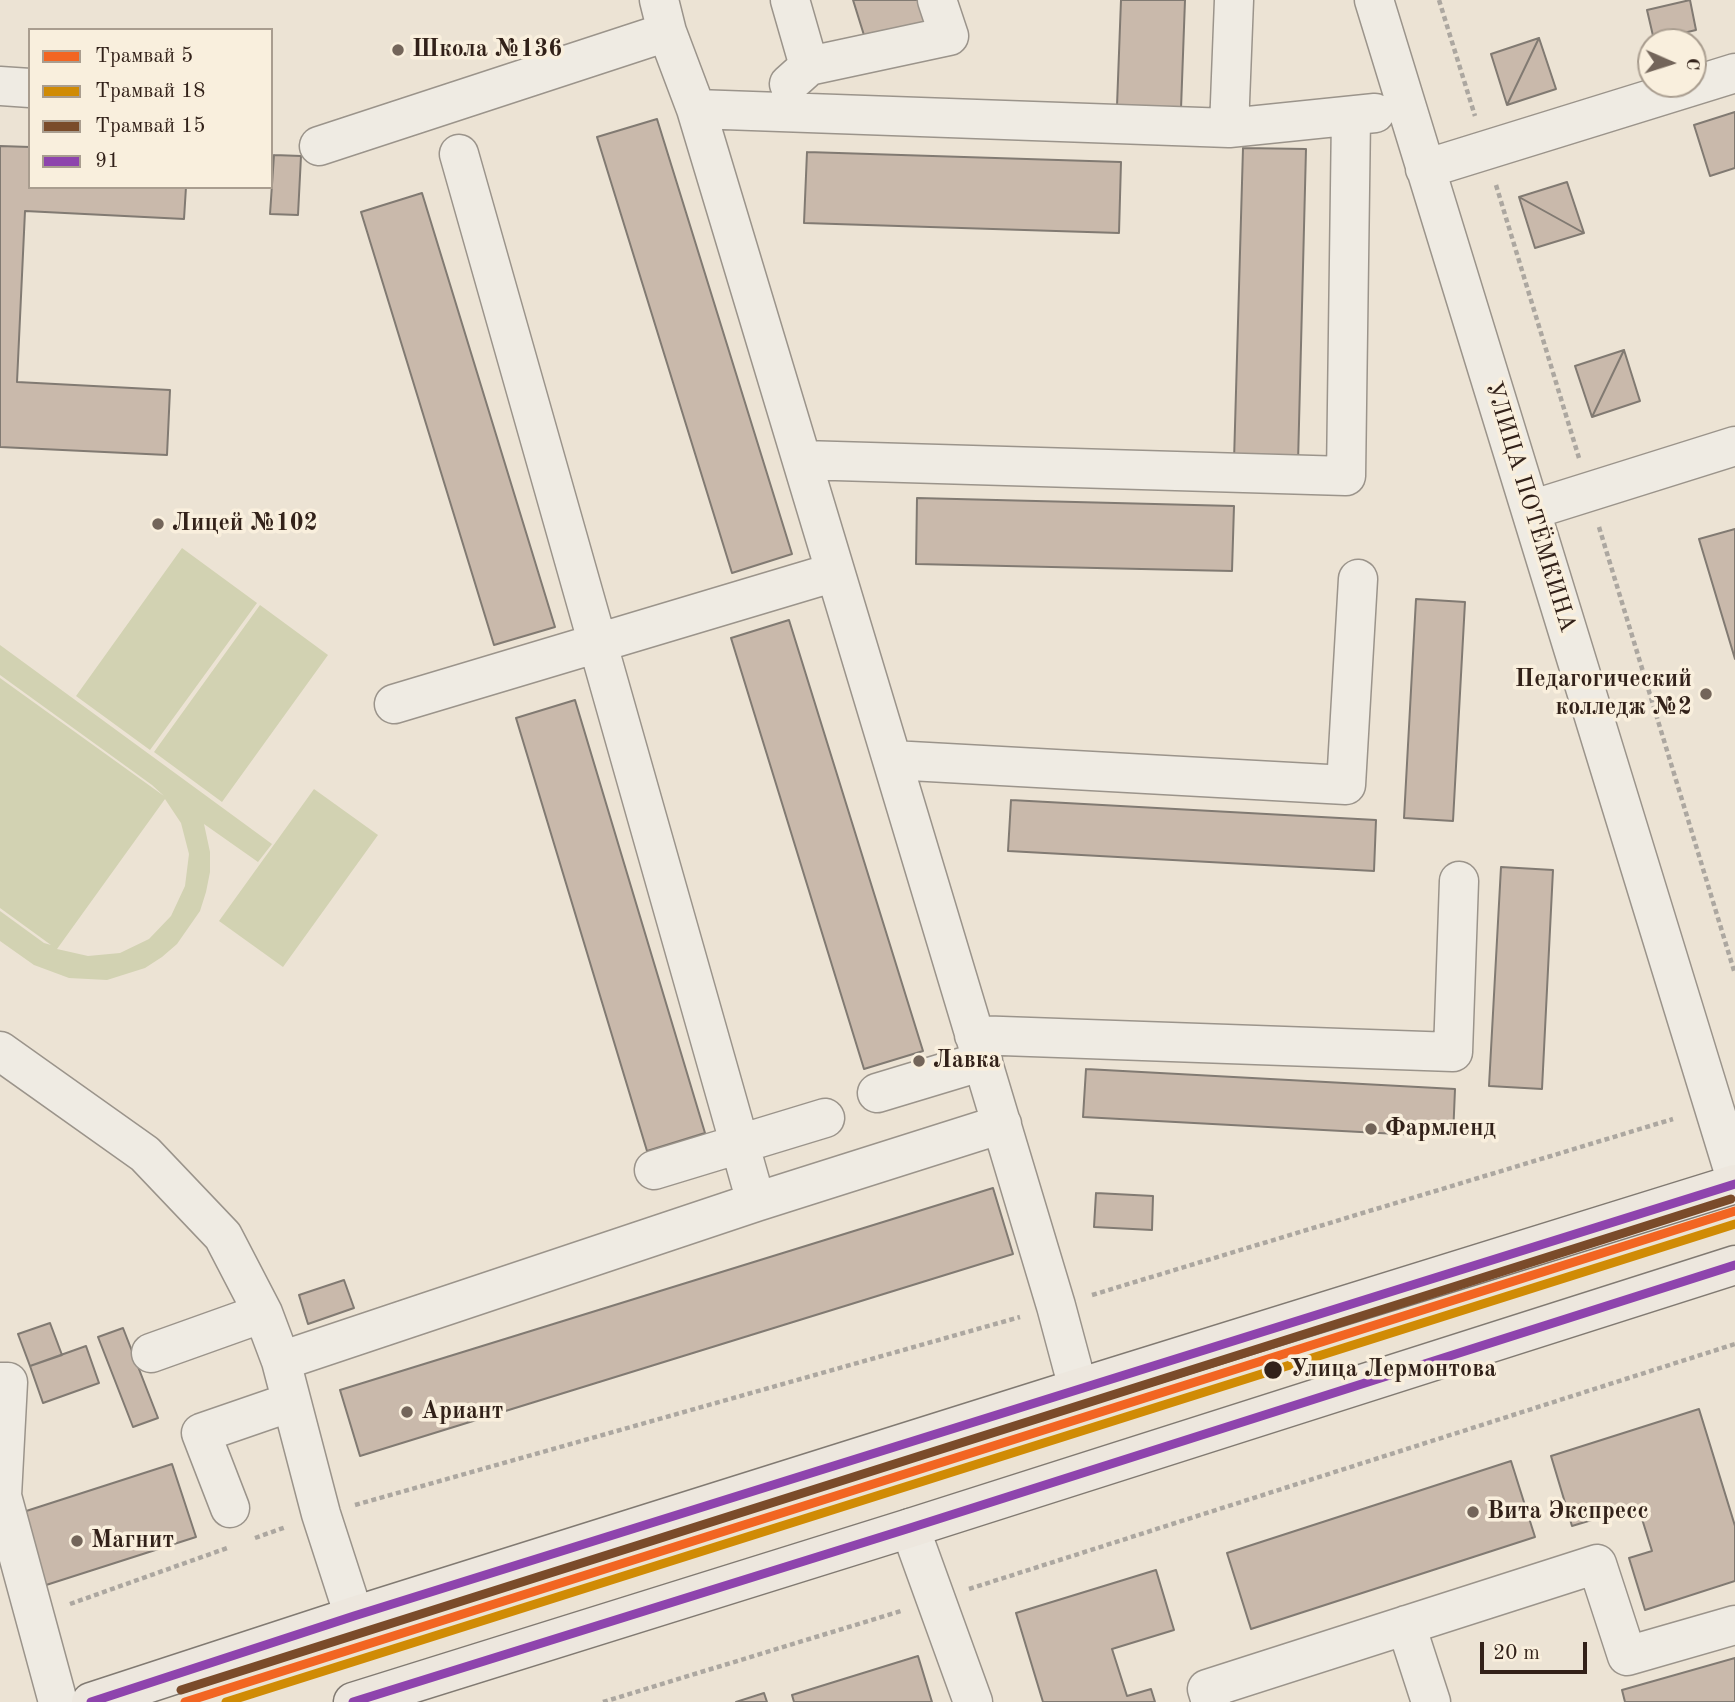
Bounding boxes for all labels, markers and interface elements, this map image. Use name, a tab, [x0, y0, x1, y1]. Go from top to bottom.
legend	[28, 28, 273, 189]
north arrow	[1637, 28, 1707, 98]
place label: Школа №136	[412, 36, 562, 64]
marker: Школа №136	[390, 42, 406, 58]
text: Трамвай 5	[95, 46, 193, 67]
text: С	[1682, 57, 1701, 71]
text: Трамвай 18	[95, 81, 205, 102]
text: Трамвай 15	[95, 116, 205, 137]
text: 91	[95, 151, 119, 172]
street label: УЛИЦА ПОТЁМКИНА	[1478, 378, 1582, 636]
place label: Лицей №102	[172, 510, 318, 538]
marker: Лицей №102	[150, 516, 166, 532]
place label: Педагогический колледж №2	[1515, 666, 1692, 722]
marker: Педагогический колледж №2	[1698, 686, 1714, 702]
place label: Лавка	[933, 1047, 1001, 1075]
marker: Лавка	[911, 1053, 927, 1069]
place label: Фармленд	[1385, 1115, 1496, 1143]
marker: Фармленд	[1363, 1121, 1379, 1137]
place label: Улица Лермонтова	[1290, 1356, 1496, 1384]
marker: Улица Лермонтова	[1262, 1359, 1284, 1381]
place label: Ариант	[421, 1398, 503, 1426]
marker: Ариант	[399, 1404, 415, 1420]
place label: Вита Экспресс	[1487, 1498, 1649, 1526]
marker: Вита Экспресс	[1465, 1504, 1481, 1520]
place label: Магнит	[91, 1527, 174, 1555]
marker: Магнит	[69, 1533, 85, 1549]
scale bar	[1483, 1628, 1590, 1672]
text: 20 m	[1493, 1643, 1540, 1664]

